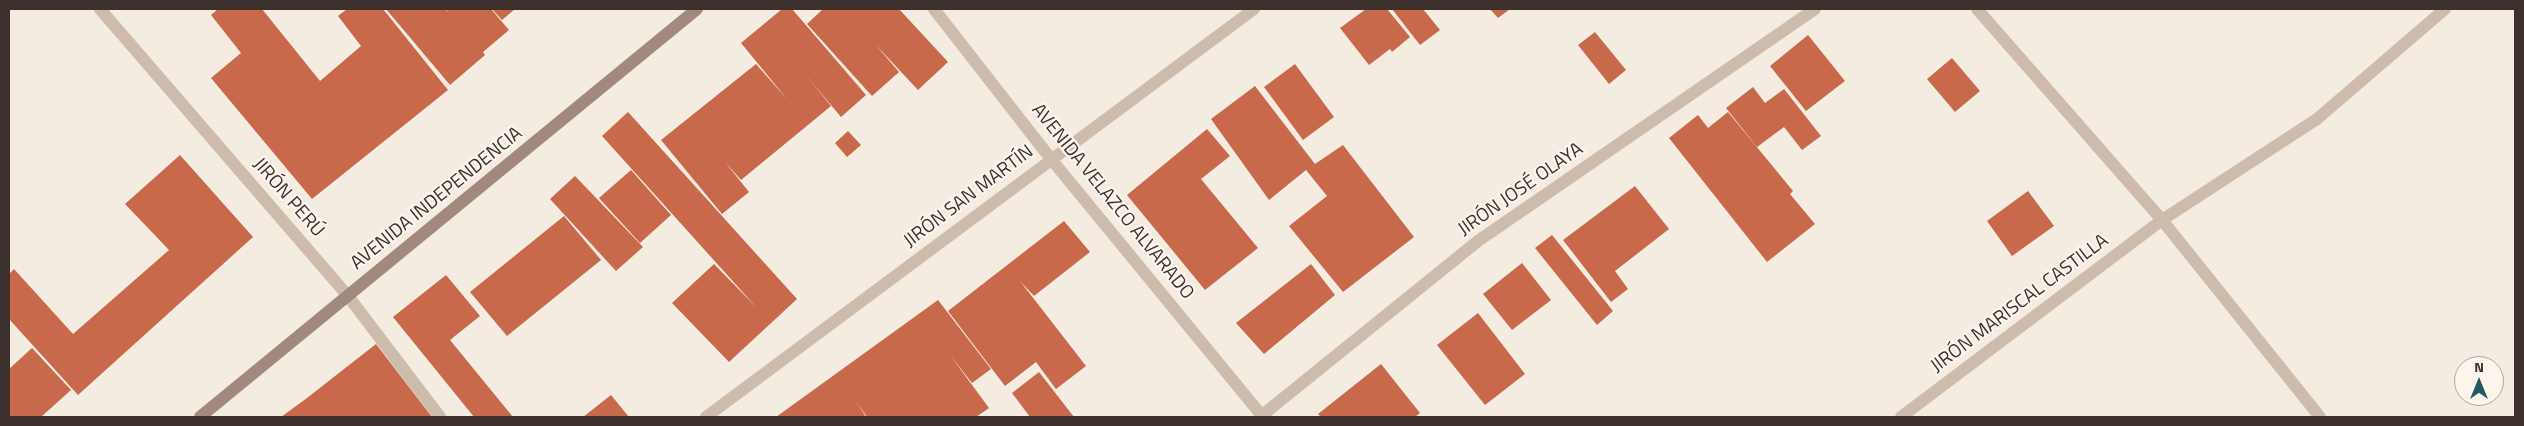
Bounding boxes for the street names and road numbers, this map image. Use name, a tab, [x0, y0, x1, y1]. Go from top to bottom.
street label: AVENIDA VELAZCO ALVARADO	[1026, 100, 1198, 304]
street label: AVENIDA INDEPENDENCIA	[347, 123, 527, 275]
street label: JIRÓN JOSÉ OLAYA	[1454, 138, 1588, 242]
street label: JIRÓN SAN MARTÍN	[900, 141, 1038, 253]
street label: JIRÓN PERÚ	[248, 154, 328, 242]
street label: JIRÓN MARISCAL CASTILLA	[1927, 230, 2113, 378]

